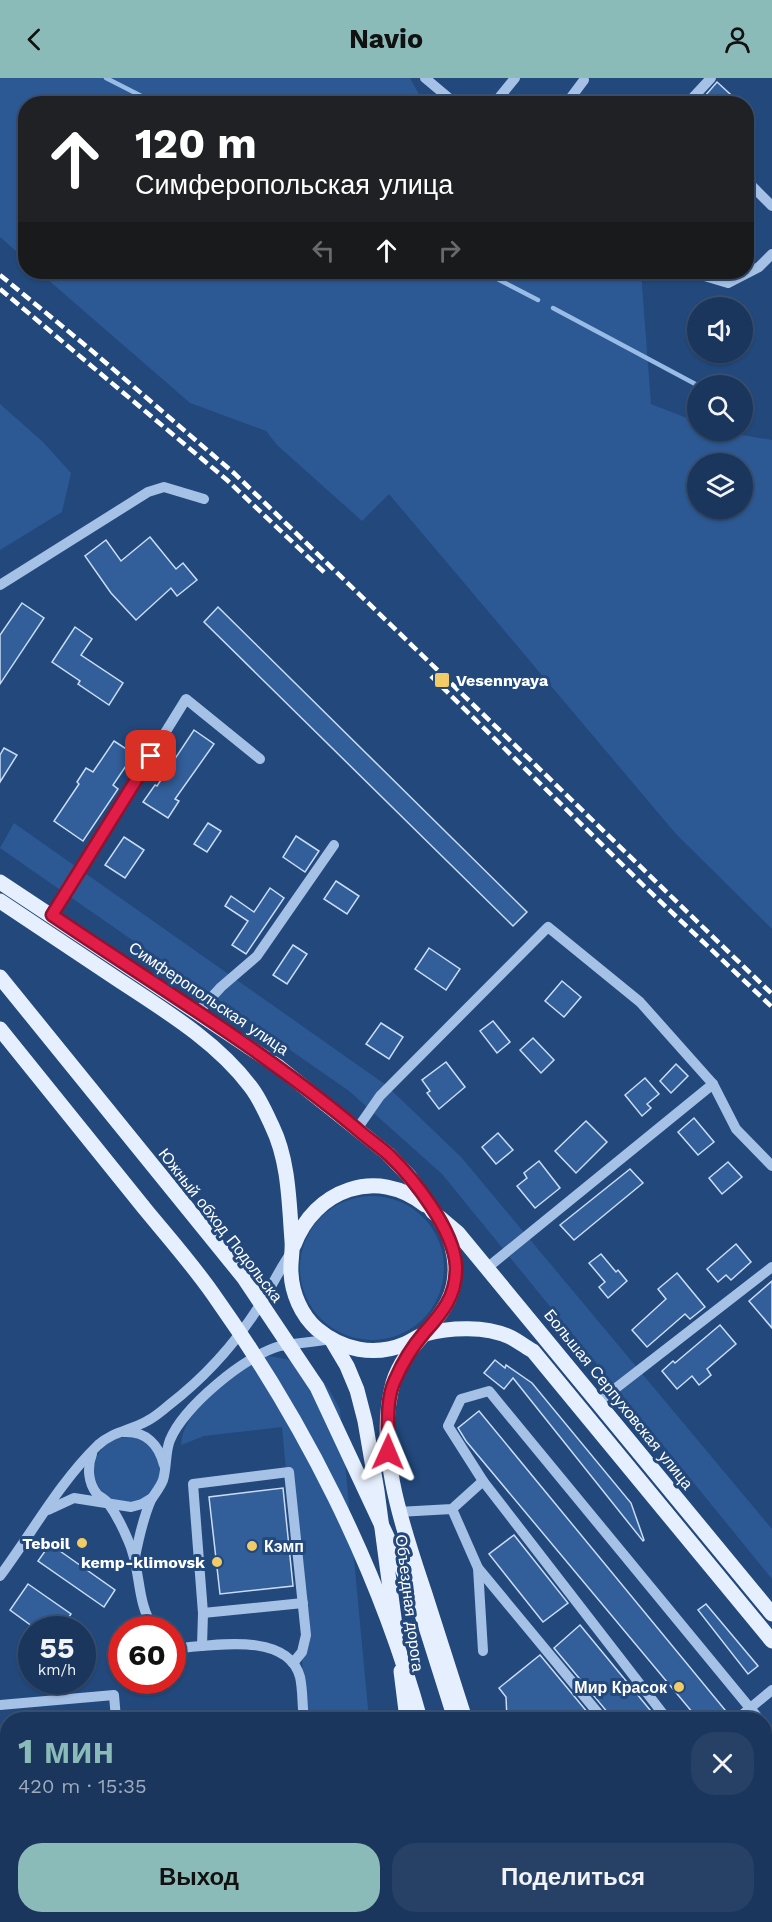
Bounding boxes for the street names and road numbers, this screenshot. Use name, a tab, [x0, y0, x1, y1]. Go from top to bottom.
street label: Симферопольская улица	[125, 938, 292, 1059]
street label: Южный обход Подольска	[155, 1145, 287, 1306]
street label: Большая Серпуховская улица	[540, 1306, 697, 1493]
street label: Объездная дорога	[392, 1533, 427, 1673]

